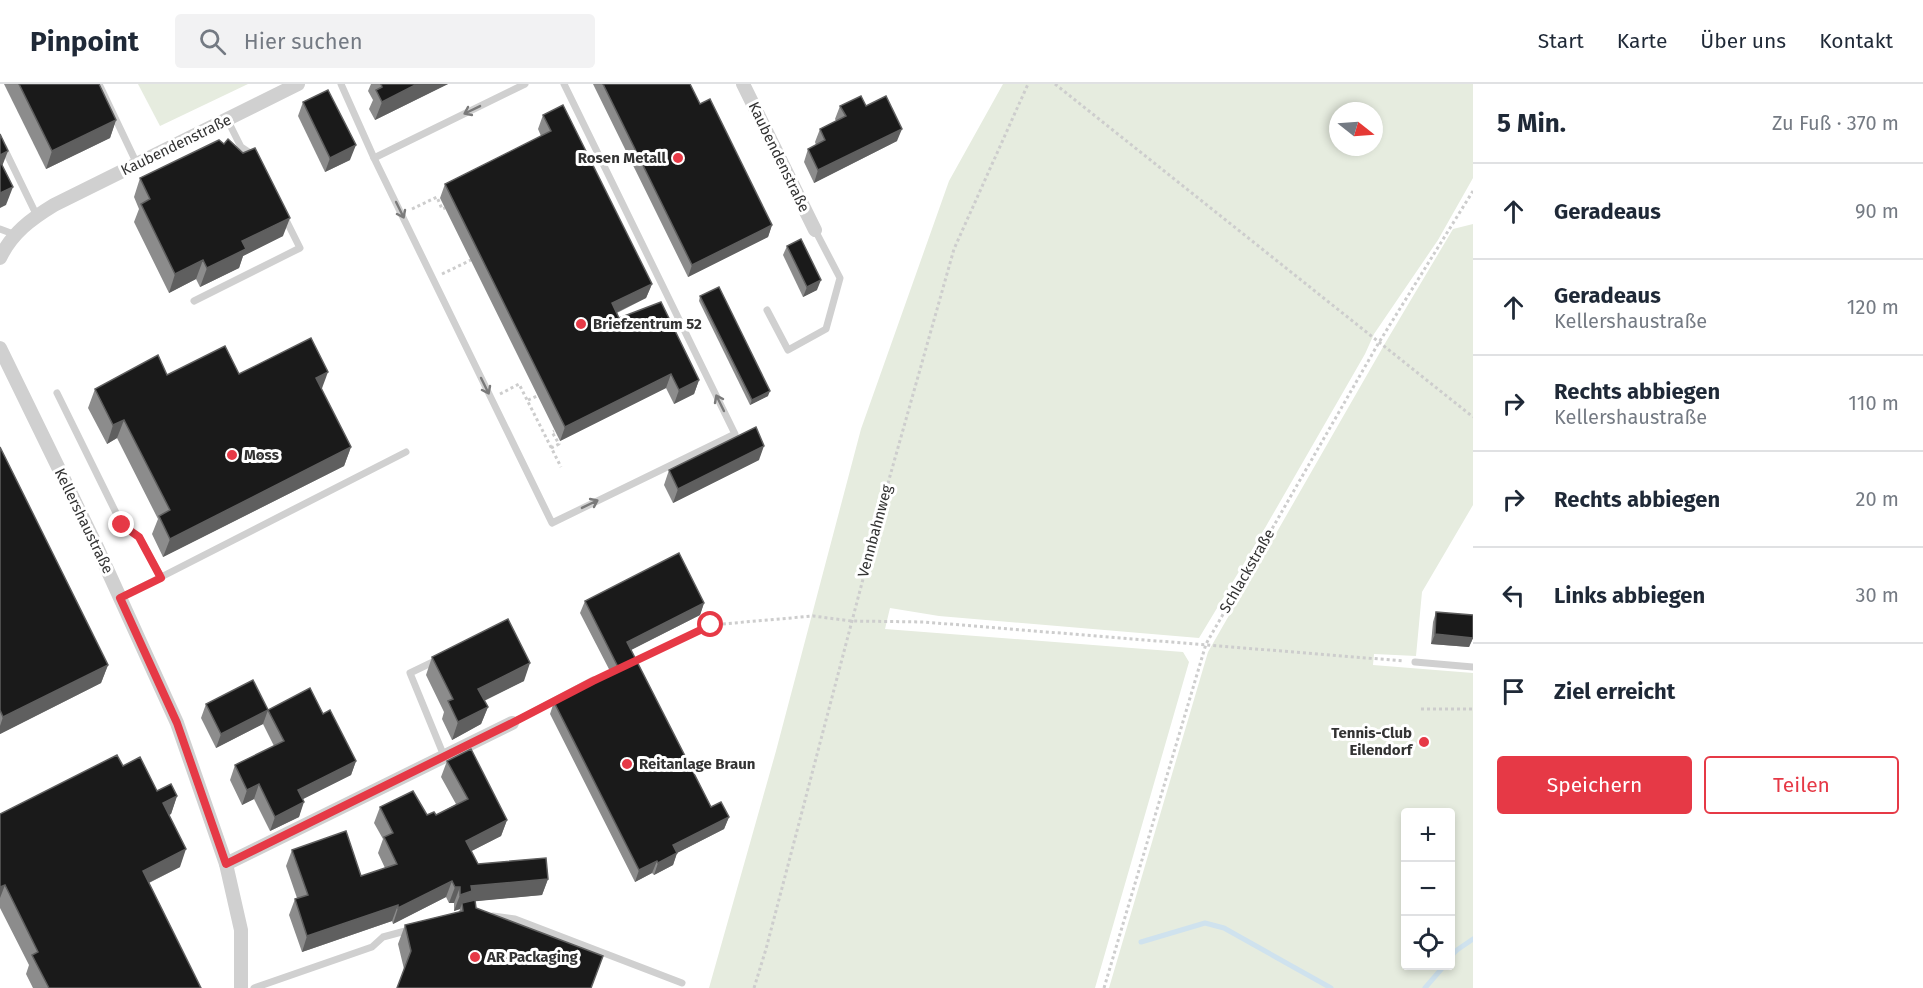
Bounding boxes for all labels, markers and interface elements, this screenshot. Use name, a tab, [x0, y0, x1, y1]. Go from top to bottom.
search box	[175, 14, 595, 68]
text: Pinpoint	[30, 25, 139, 58]
icon: search	[196, 25, 229, 58]
text: Hier suchen	[244, 28, 363, 55]
text: Start	[1538, 28, 1584, 54]
text: Karte	[1617, 28, 1667, 54]
text: Über uns	[1700, 28, 1786, 54]
text: Kontakt	[1819, 28, 1893, 54]
street label: Kaubendenstraße	[745, 99, 813, 215]
north arrow	[1329, 102, 1383, 156]
one-way arrow	[464, 104, 482, 116]
text: 5 Min.	[1497, 108, 1566, 139]
street label: Kaubendenstraße	[118, 111, 234, 179]
text: Zu Fuß · 370 m	[1772, 111, 1899, 135]
place label: Rosen Metall	[578, 149, 667, 167]
marker: Rosen Metall	[671, 151, 685, 165]
icon: ahead	[1497, 195, 1530, 228]
text: Geradeaus	[1554, 198, 1661, 225]
text: 90 m	[1855, 199, 1899, 223]
one-way arrow	[395, 201, 406, 219]
text: Geradeaus	[1554, 282, 1661, 309]
icon: ahead	[1497, 291, 1530, 324]
text: 120 m	[1847, 295, 1899, 319]
text: Kellershaustraße	[1554, 309, 1707, 333]
place label: Briefzentrum 52	[593, 315, 702, 333]
marker: Briefzentrum 52	[574, 317, 588, 331]
one-way arrow	[480, 376, 492, 394]
text: Rechts abbiegen	[1554, 378, 1720, 405]
icon: right	[1497, 387, 1530, 420]
text: 110 m	[1848, 391, 1899, 415]
one-way arrow	[713, 394, 725, 412]
text: Kellershaustraße	[1554, 405, 1707, 429]
place label: Moss	[244, 446, 279, 464]
marker: Moss	[225, 448, 239, 462]
street label: Kellershaustraße	[51, 465, 117, 577]
street label: Vennbahnweg	[854, 483, 896, 579]
icon: right	[1497, 483, 1530, 516]
text: Rechts abbiegen	[1554, 486, 1720, 513]
text: 20 m	[1856, 487, 1899, 511]
one-way arrow	[581, 498, 599, 510]
route end	[108, 511, 134, 537]
street label: Schlackstraße	[1216, 526, 1278, 616]
icon: left	[1497, 579, 1530, 612]
text: Links abbiegen	[1554, 582, 1705, 609]
text: 30 m	[1855, 583, 1899, 607]
route start	[697, 611, 723, 637]
icon: arrive	[1497, 675, 1530, 708]
text: Ziel erreicht	[1554, 678, 1675, 705]
place label: Tennis-Club Eilendorf	[1331, 724, 1414, 759]
marker: Tennis-Club Eilendorf	[1417, 735, 1431, 749]
place label: Reitanlage Braun	[639, 755, 755, 773]
button: Speichern	[1497, 756, 1692, 814]
button: Teilen	[1704, 756, 1899, 814]
marker: Reitanlage Braun	[620, 757, 634, 771]
map controls	[1401, 808, 1455, 970]
button: +	[1401, 808, 1455, 862]
button: −	[1401, 862, 1455, 916]
button: locate	[1401, 916, 1455, 970]
place label: AR Packaging	[486, 948, 579, 966]
marker: AR Packaging	[468, 950, 482, 964]

